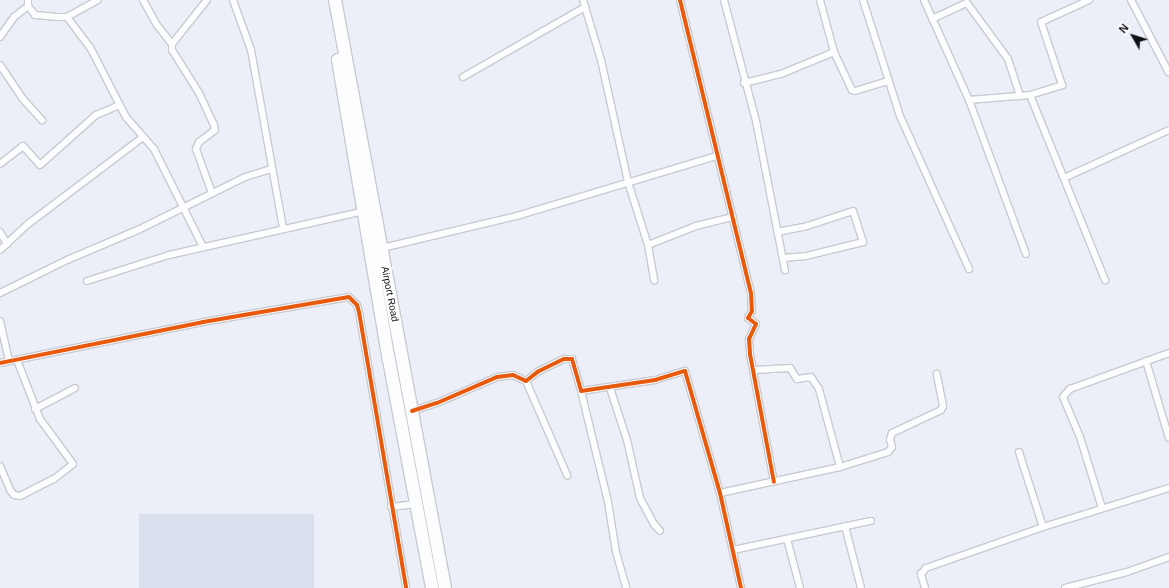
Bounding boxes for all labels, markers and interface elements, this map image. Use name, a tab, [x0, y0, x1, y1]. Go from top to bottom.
north arrow	[1113, 16, 1153, 56]
text: N	[1117, 22, 1131, 35]
street label: Airport Road	[379, 265, 401, 323]

